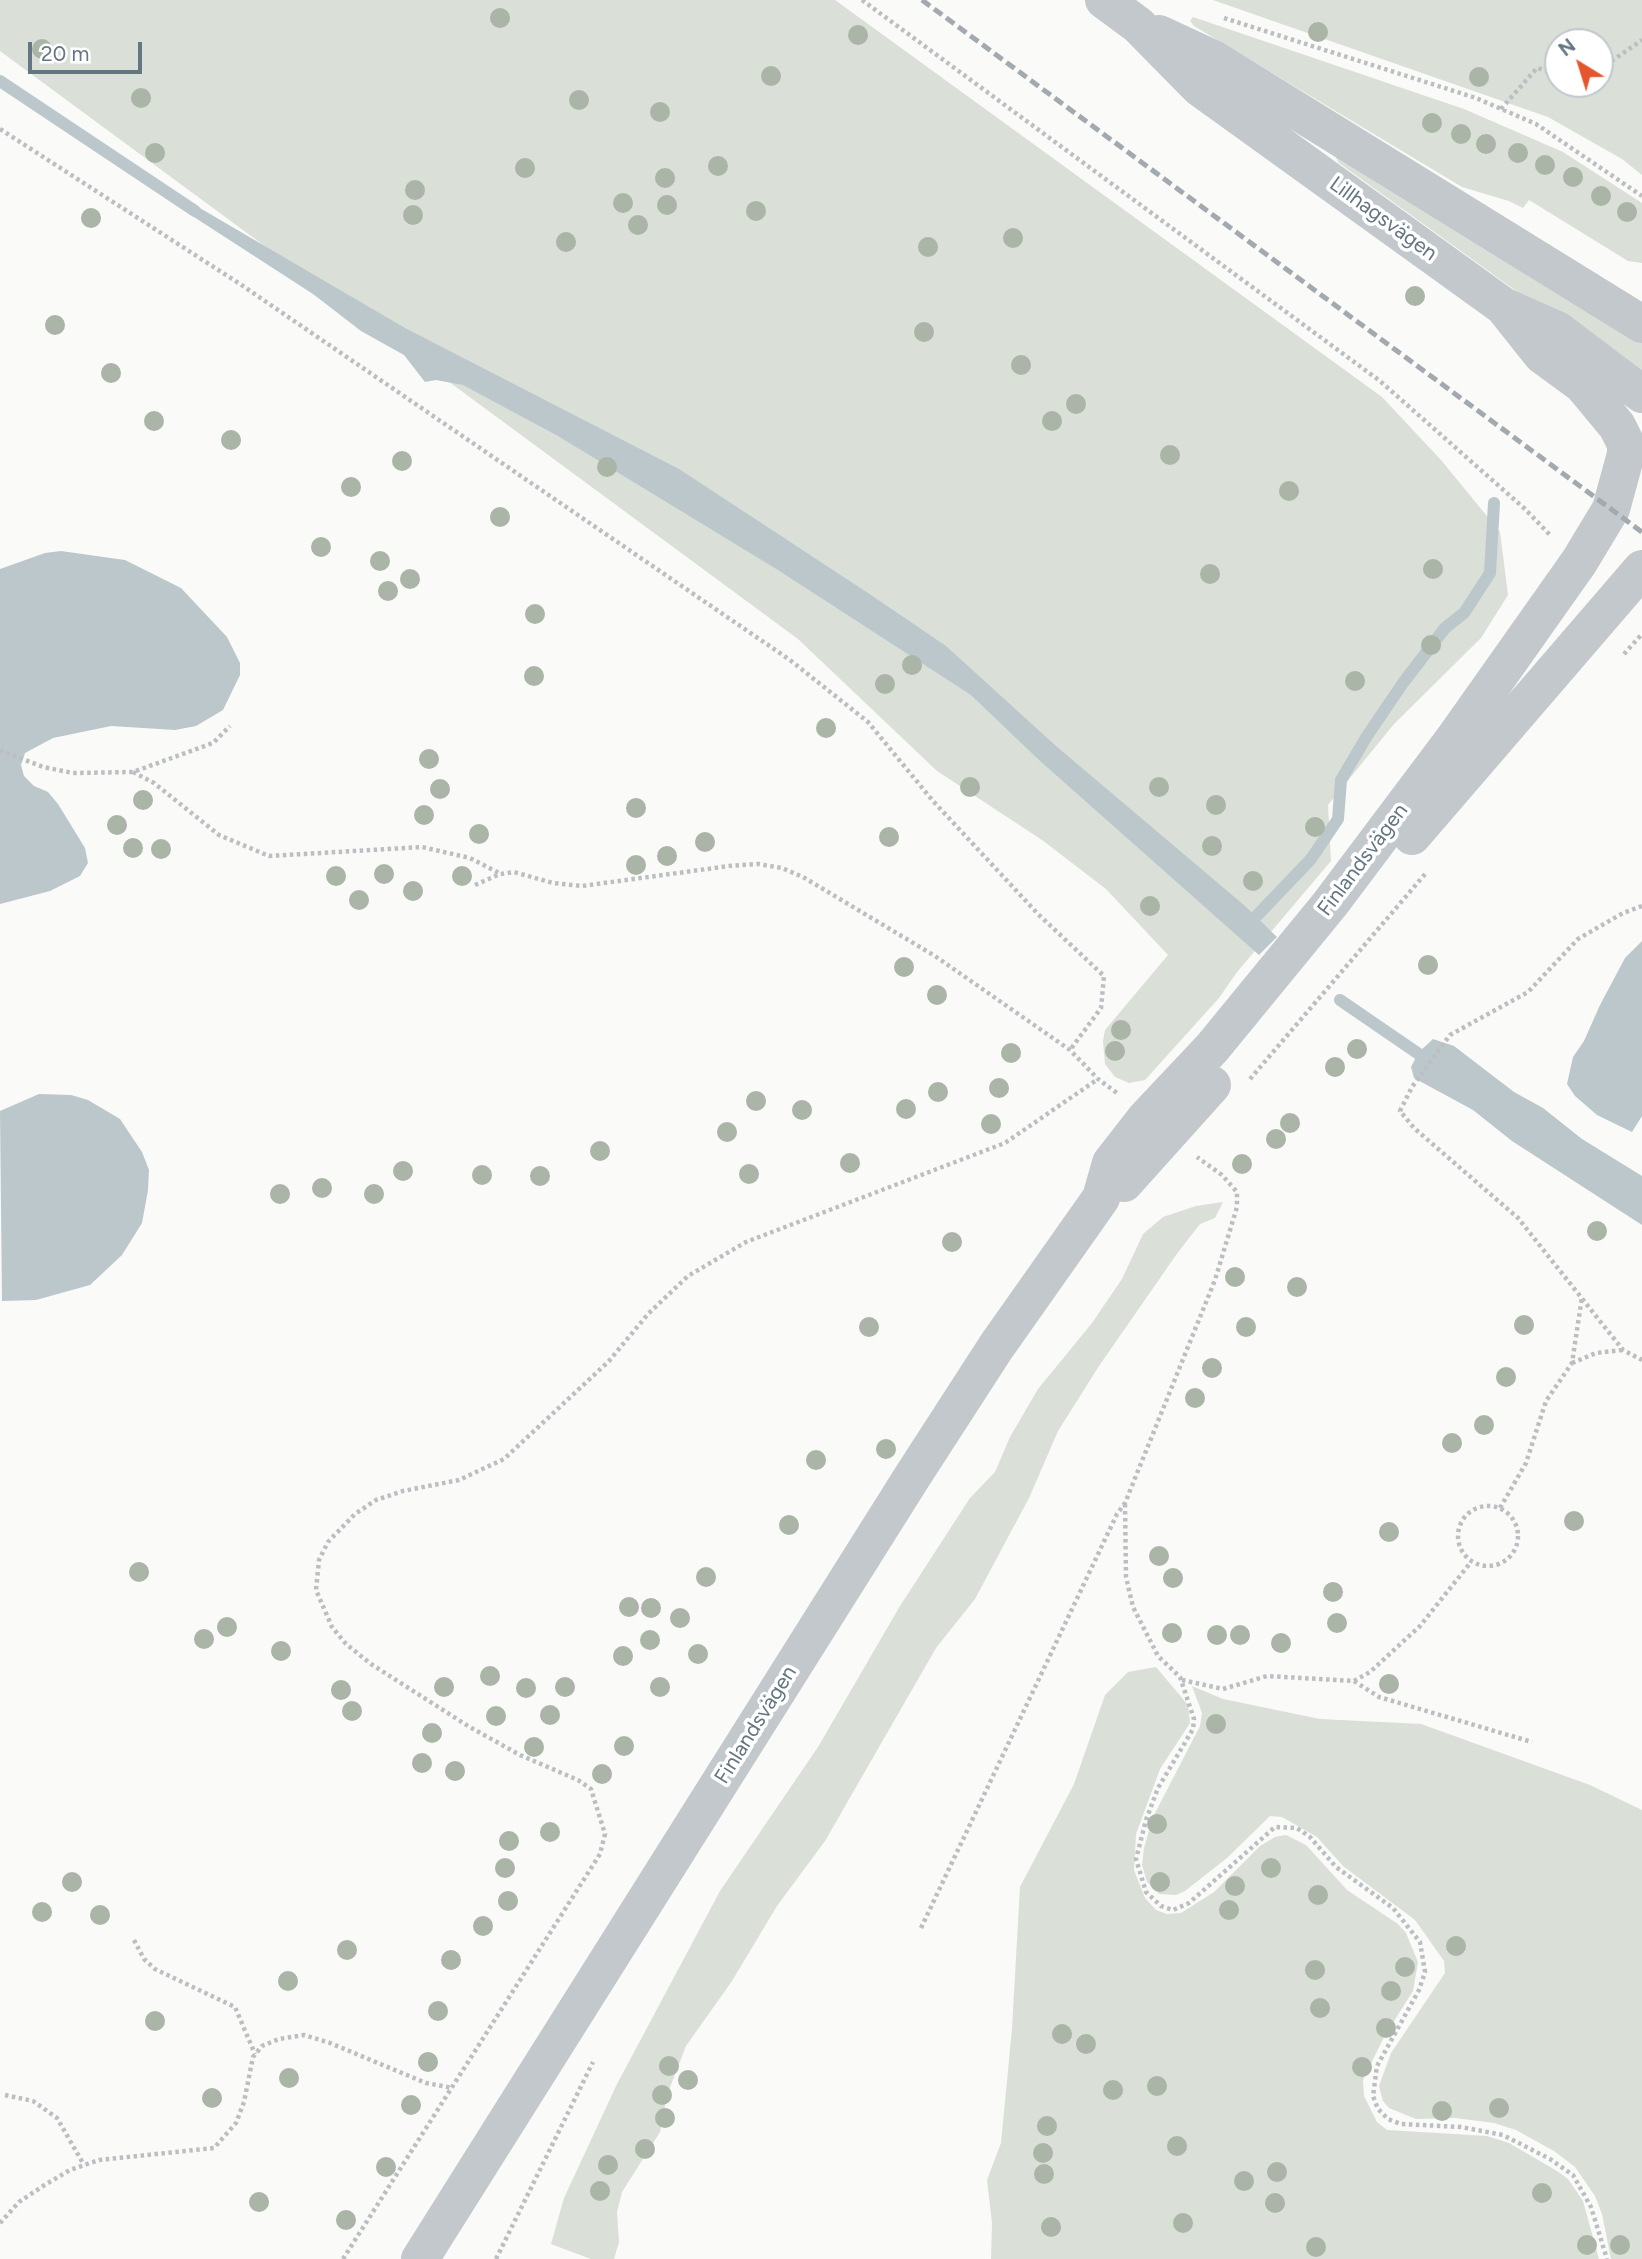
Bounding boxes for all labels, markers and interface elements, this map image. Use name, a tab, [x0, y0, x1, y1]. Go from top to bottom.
scale bar	[32, 28, 145, 72]
north arrow	[1544, 28, 1614, 98]
text: N	[1554, 34, 1580, 61]
text: 20 m	[41, 41, 89, 66]
street label: Lillhagsvägen	[1324, 172, 1442, 266]
street label: Finlandsvägen	[1313, 799, 1413, 921]
street label: Finlandsvägen	[710, 1661, 802, 1789]

